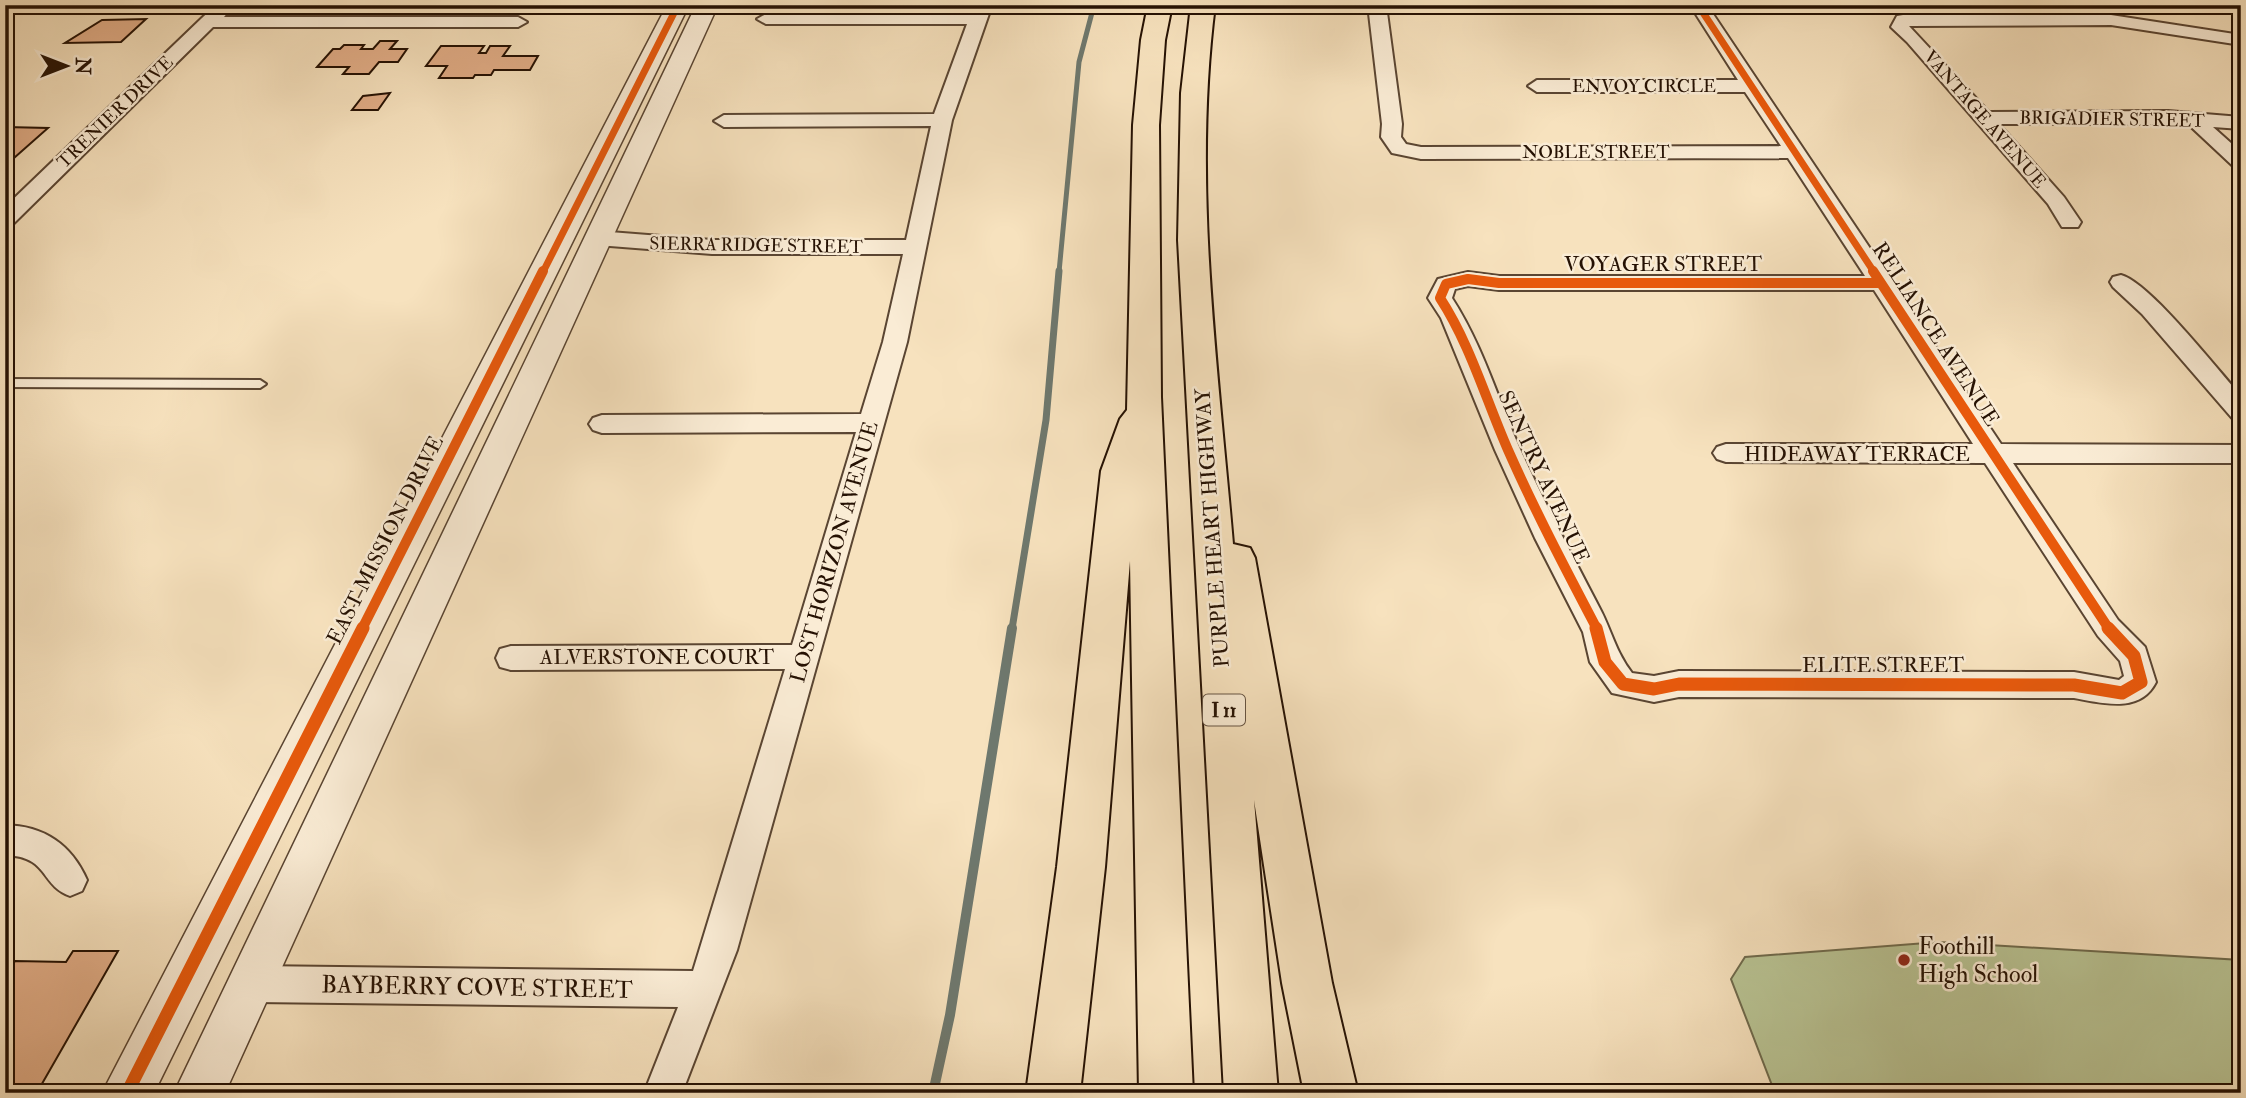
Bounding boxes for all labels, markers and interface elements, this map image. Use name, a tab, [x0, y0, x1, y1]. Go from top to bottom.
north arrow	[32, 32, 102, 102]
street label: VANTAGE AVENUE	[1918, 46, 2051, 193]
street label: TRENIER DRIVE	[53, 51, 177, 173]
street label: ENVOY CIRCLE	[1572, 75, 1716, 98]
street label: BRIGADIER STREET	[2019, 106, 2205, 133]
street label: NOBLE STREET	[1522, 141, 1670, 164]
street label: SIERRA RIDGE STREET	[649, 232, 864, 259]
street label: RELIANCE AVENUE	[1866, 237, 2005, 431]
street label: VOYAGER STREET	[1564, 251, 1762, 278]
street label: SENTRY AVENUE	[1492, 386, 1596, 568]
street label: PURPLE HEART HIGHWAY	[1189, 387, 1236, 669]
street label: LOST HORIZON AVENUE	[784, 418, 885, 686]
street label: EAST MISSION DRIVE	[321, 431, 450, 649]
street label: HIDEAWAY TERRACE	[1744, 441, 1970, 468]
street label: ALVERSTONE COURT	[539, 644, 775, 671]
street label: ELITE STREET	[1802, 652, 1964, 679]
road number: I 11	[1203, 694, 1245, 726]
place label: Foothill High School	[1918, 931, 2038, 990]
marker: Foothill High School	[1896, 952, 1912, 968]
street label: BAYBERRY COVE STREET	[321, 969, 633, 1006]

